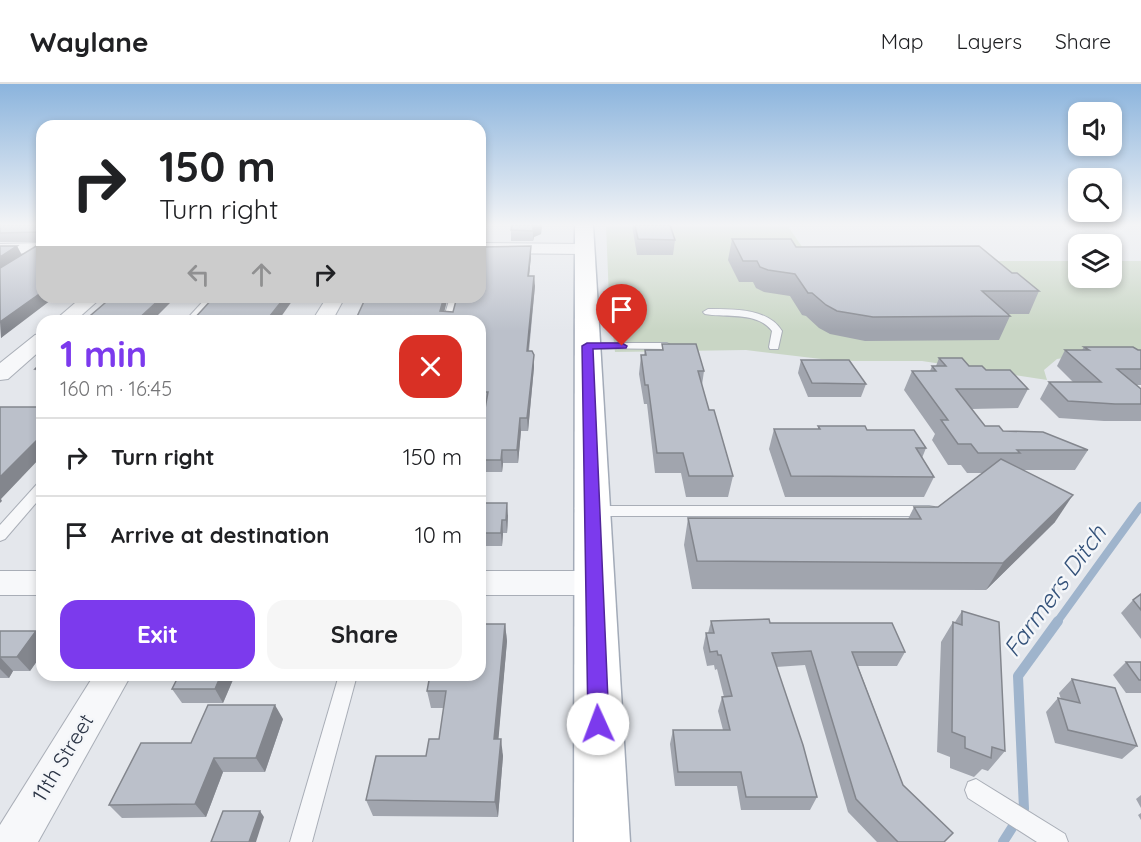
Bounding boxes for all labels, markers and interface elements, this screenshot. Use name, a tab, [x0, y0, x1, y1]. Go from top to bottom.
text: Waylane	[30, 24, 149, 59]
text: Map	[881, 28, 924, 54]
text: Layers	[957, 28, 1022, 54]
text: Share	[1055, 28, 1111, 54]
map controls	[1068, 102, 1122, 288]
button: sound	[1068, 102, 1122, 156]
text: 150 m	[159, 140, 276, 193]
icon: right	[60, 144, 138, 222]
button: search	[1068, 168, 1122, 222]
text: Turn right	[159, 192, 278, 226]
button: layers	[1068, 234, 1122, 288]
icon: left	[182, 258, 215, 291]
icon: ahead	[245, 258, 278, 291]
icon: right	[308, 258, 341, 291]
pin	[596, 284, 647, 346]
icon: arrive	[605, 293, 638, 326]
text: 1 min	[60, 331, 147, 376]
button: close	[399, 335, 462, 398]
text: 160 m · 16:45	[60, 376, 172, 401]
icon: right	[60, 441, 93, 474]
text: Turn right	[111, 443, 215, 471]
text: 150 m	[403, 443, 462, 471]
water label: Farmers Ditch	[996, 518, 1112, 662]
icon: arrive	[60, 519, 93, 552]
text: Arrive at destination	[111, 521, 329, 549]
text: 10 m	[415, 521, 462, 549]
button: Exit	[60, 600, 255, 669]
button: Share	[267, 600, 462, 669]
position arrow	[566, 692, 630, 756]
street label: 11th Street	[26, 709, 98, 806]

